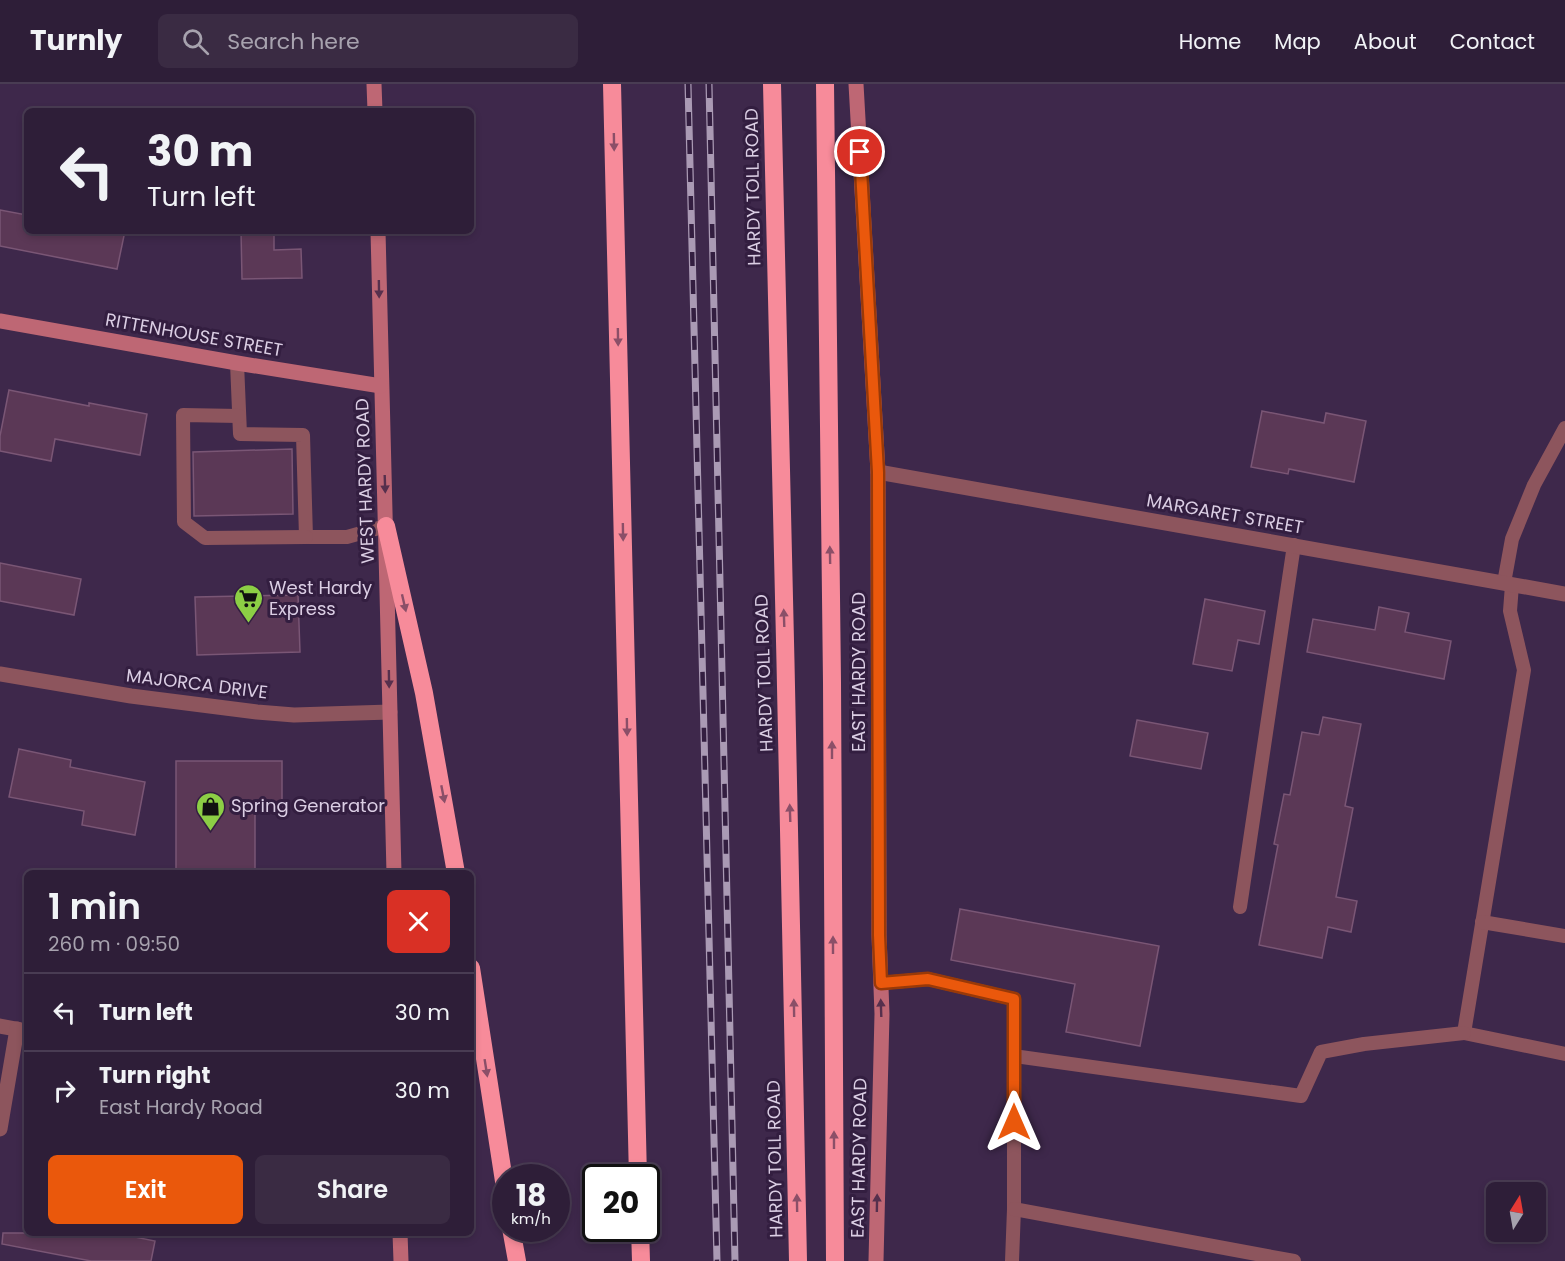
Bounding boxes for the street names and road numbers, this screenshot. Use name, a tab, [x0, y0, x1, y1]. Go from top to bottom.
street label: HARDY TOLL ROAD	[739, 108, 766, 266]
street label: RITTENHOUSE STREET	[103, 307, 285, 362]
street label: WEST HARDY ROAD	[349, 398, 380, 564]
street label: MARGARET STREET	[1145, 487, 1306, 540]
street label: EAST HARDY ROAD	[846, 592, 871, 752]
street label: HARDY TOLL ROAD	[748, 594, 779, 752]
street label: MAJORCA DRIVE	[125, 662, 269, 705]
street label: EAST HARDY ROAD	[845, 1078, 872, 1238]
street label: HARDY TOLL ROAD	[761, 1080, 788, 1238]

